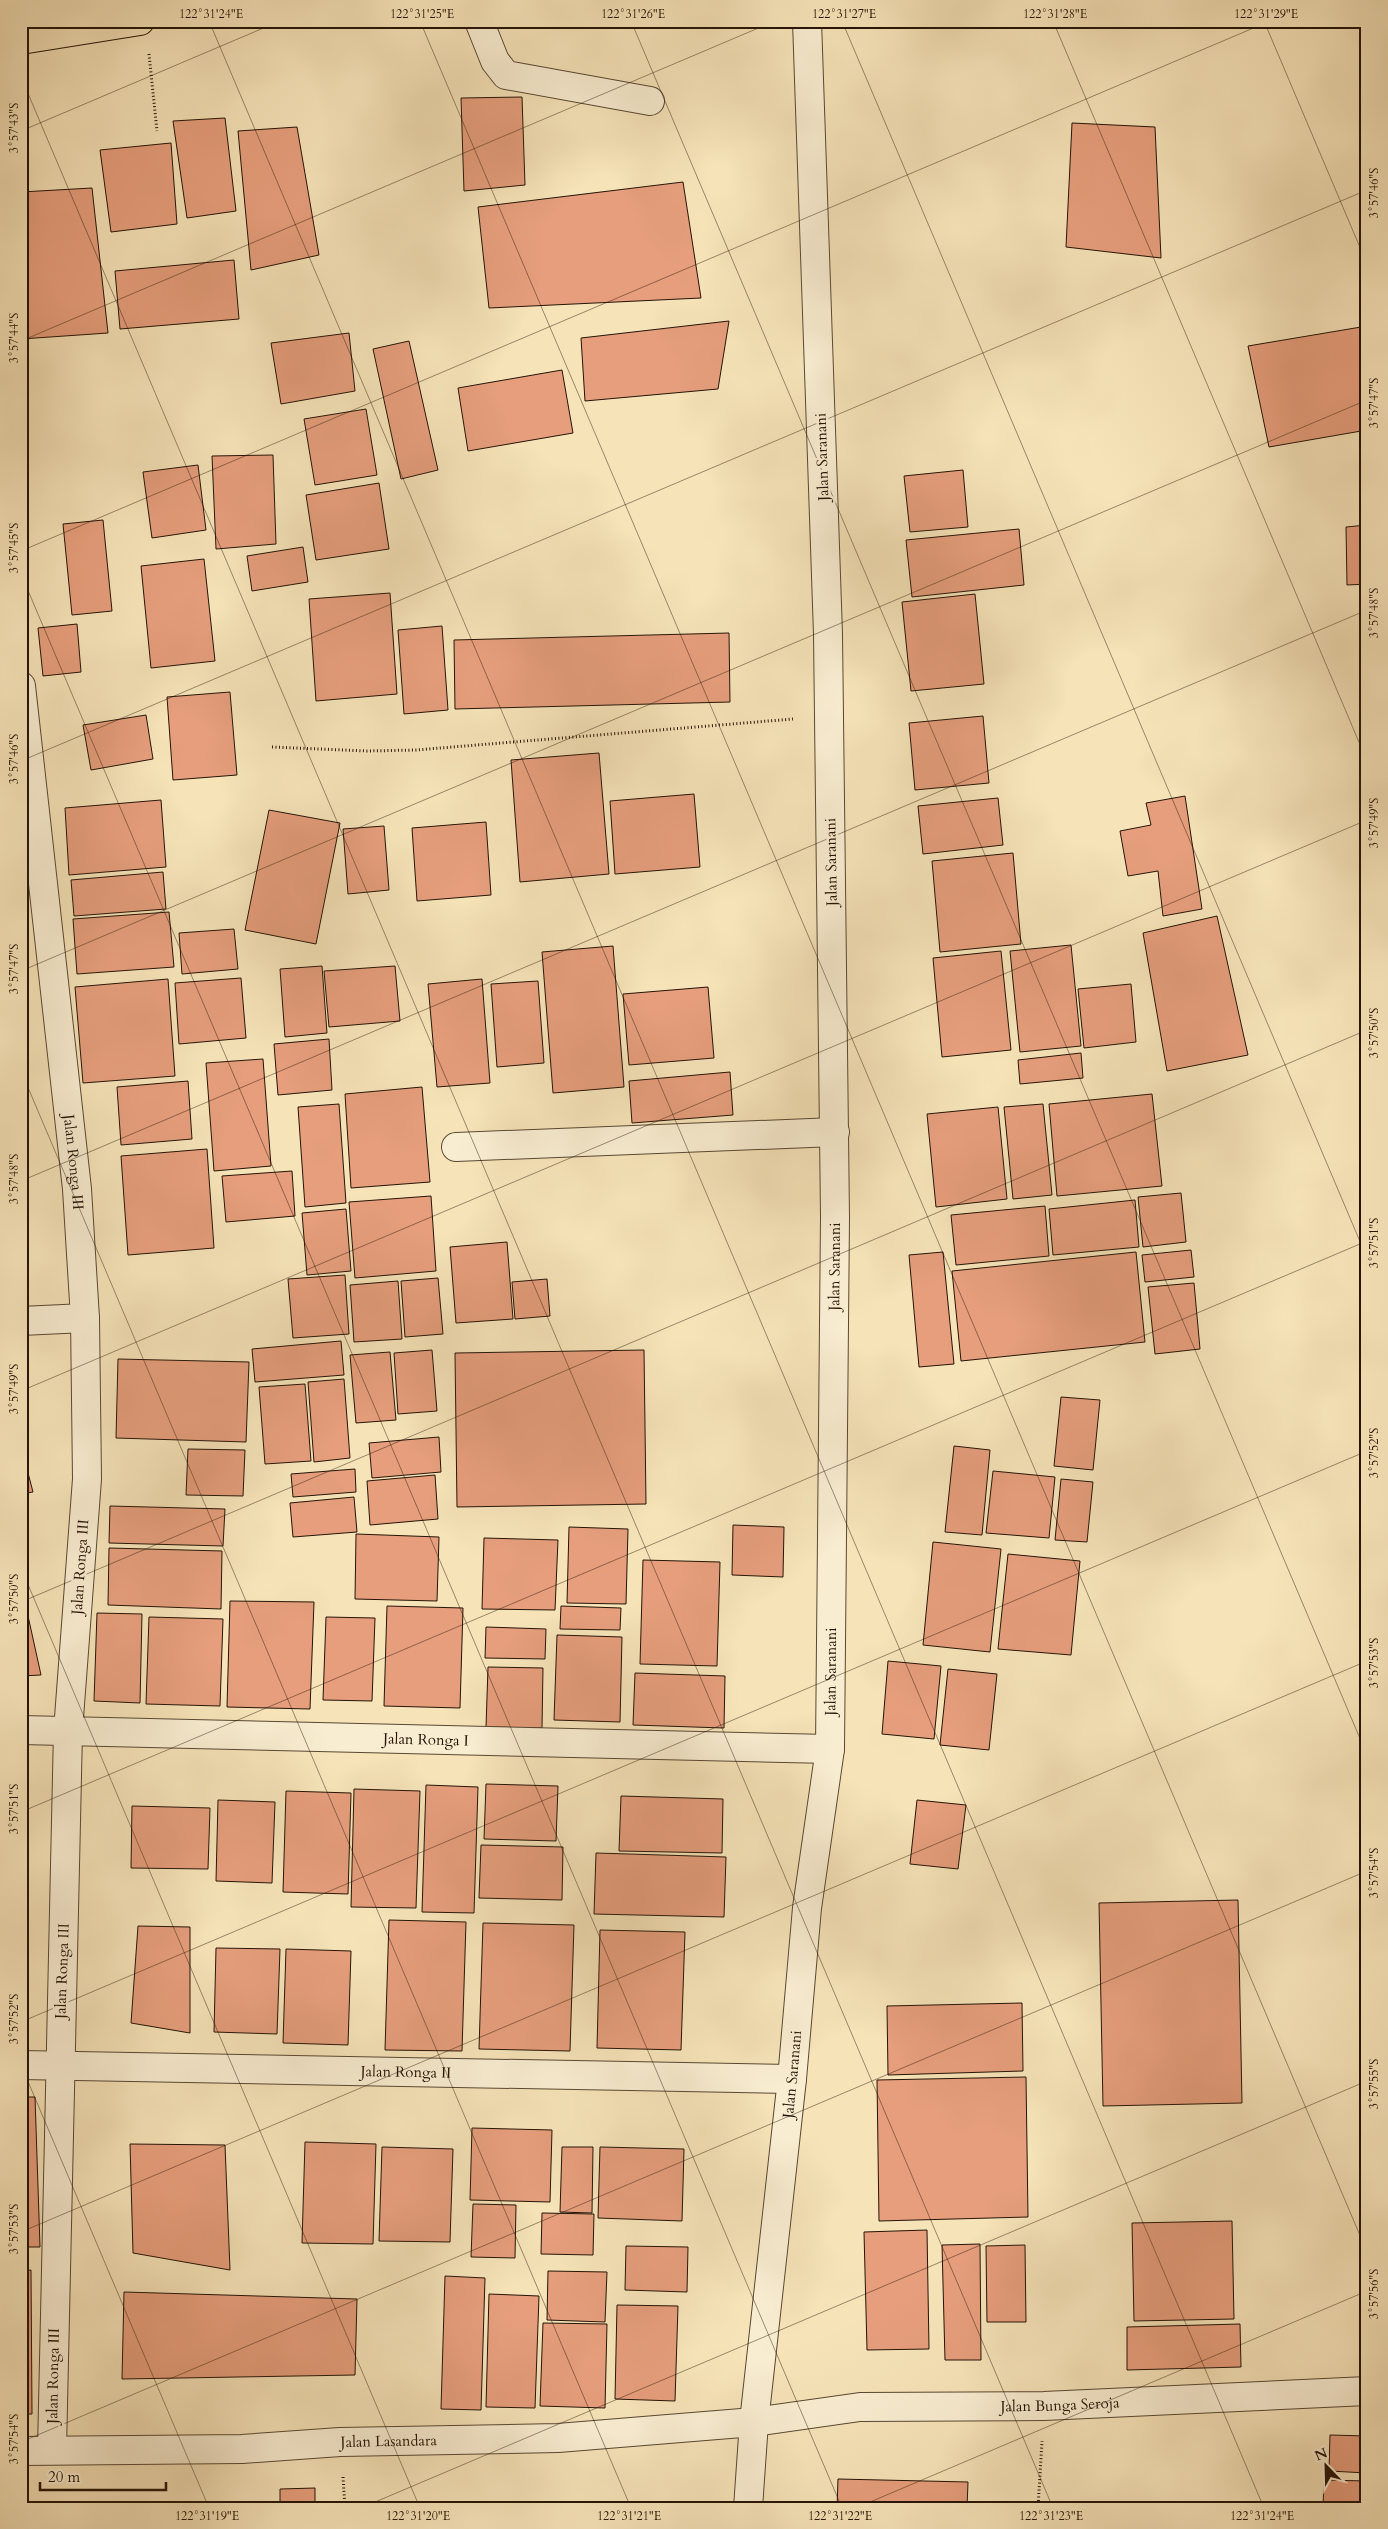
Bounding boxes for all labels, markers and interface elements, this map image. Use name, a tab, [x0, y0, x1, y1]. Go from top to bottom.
text: 122°31'24"E	[179, 6, 243, 22]
text: 122°31'25"E	[390, 6, 454, 22]
text: 122°31'26"E	[601, 6, 665, 22]
text: 122°31'27"E	[812, 6, 876, 22]
text: 122°31'28"E	[1023, 6, 1087, 22]
text: 122°31'29"E	[1234, 6, 1298, 22]
text: 3°57'43"S	[6, 103, 22, 153]
text: 3°57'46"S	[1366, 168, 1382, 218]
text: 3°57'44"S	[6, 313, 22, 363]
text: 3°57'47"S	[1366, 378, 1382, 428]
street label: Jalan Saranani	[810, 413, 834, 503]
text: 3°57'45"S	[6, 523, 22, 573]
text: 3°57'48"S	[1366, 588, 1382, 638]
text: 3°57'46"S	[6, 734, 22, 784]
text: 3°57'49"S	[1366, 798, 1382, 848]
street label: Jalan Saranani	[820, 818, 842, 908]
text: 3°57'47"S	[6, 944, 22, 994]
text: 3°57'50"S	[1366, 1008, 1382, 1058]
street label: Jalan Ronga III	[59, 1111, 88, 1210]
text: 3°57'48"S	[6, 1154, 22, 1204]
text: 3°57'51"S	[1366, 1218, 1382, 1268]
street label: Jalan Saranani	[824, 1222, 845, 1313]
text: 3°57'49"S	[6, 1364, 22, 1414]
text: 3°57'52"S	[1366, 1428, 1382, 1478]
street label: Jalan Ronga III	[67, 1519, 93, 1617]
text: 3°57'50"S	[6, 1574, 22, 1624]
street label: Jalan Saranani	[820, 1627, 841, 1718]
text: 3°57'53"S	[1366, 1638, 1382, 1688]
street label: Jalan Ronga I	[381, 1728, 469, 1751]
text: 3°57'51"S	[6, 1784, 22, 1834]
text: 3°57'54"S	[1366, 1848, 1382, 1898]
street label: Jalan Ronga III	[50, 1923, 74, 2021]
text: 3°57'52"S	[6, 1994, 22, 2044]
street label: Jalan Saranani	[778, 2030, 806, 2121]
text: 3°57'55"S	[1366, 2059, 1382, 2109]
street label: Jalan Ronga II	[358, 2061, 451, 2083]
text: 3°57'53"S	[6, 2204, 22, 2254]
text: 3°57'56"S	[1366, 2269, 1382, 2319]
street label: Jalan Ronga III	[42, 2328, 64, 2426]
street label: Jalan Bunga Seroja	[998, 2392, 1120, 2416]
text: 3°57'54"S	[6, 2414, 22, 2464]
street label: Jalan Lasandara	[338, 2430, 438, 2452]
north arrow	[1300, 2442, 1350, 2492]
text: N	[1312, 2443, 1330, 2466]
scale bar	[40, 2459, 166, 2491]
text: 20 m	[48, 2467, 80, 2487]
text: 122°31'19"E	[175, 2508, 239, 2524]
text: 122°31'20"E	[386, 2508, 450, 2524]
text: 122°31'21"E	[597, 2508, 661, 2524]
text: 122°31'22"E	[808, 2508, 872, 2524]
text: 122°31'23"E	[1019, 2508, 1083, 2524]
text: 122°31'24"E	[1230, 2508, 1294, 2524]

